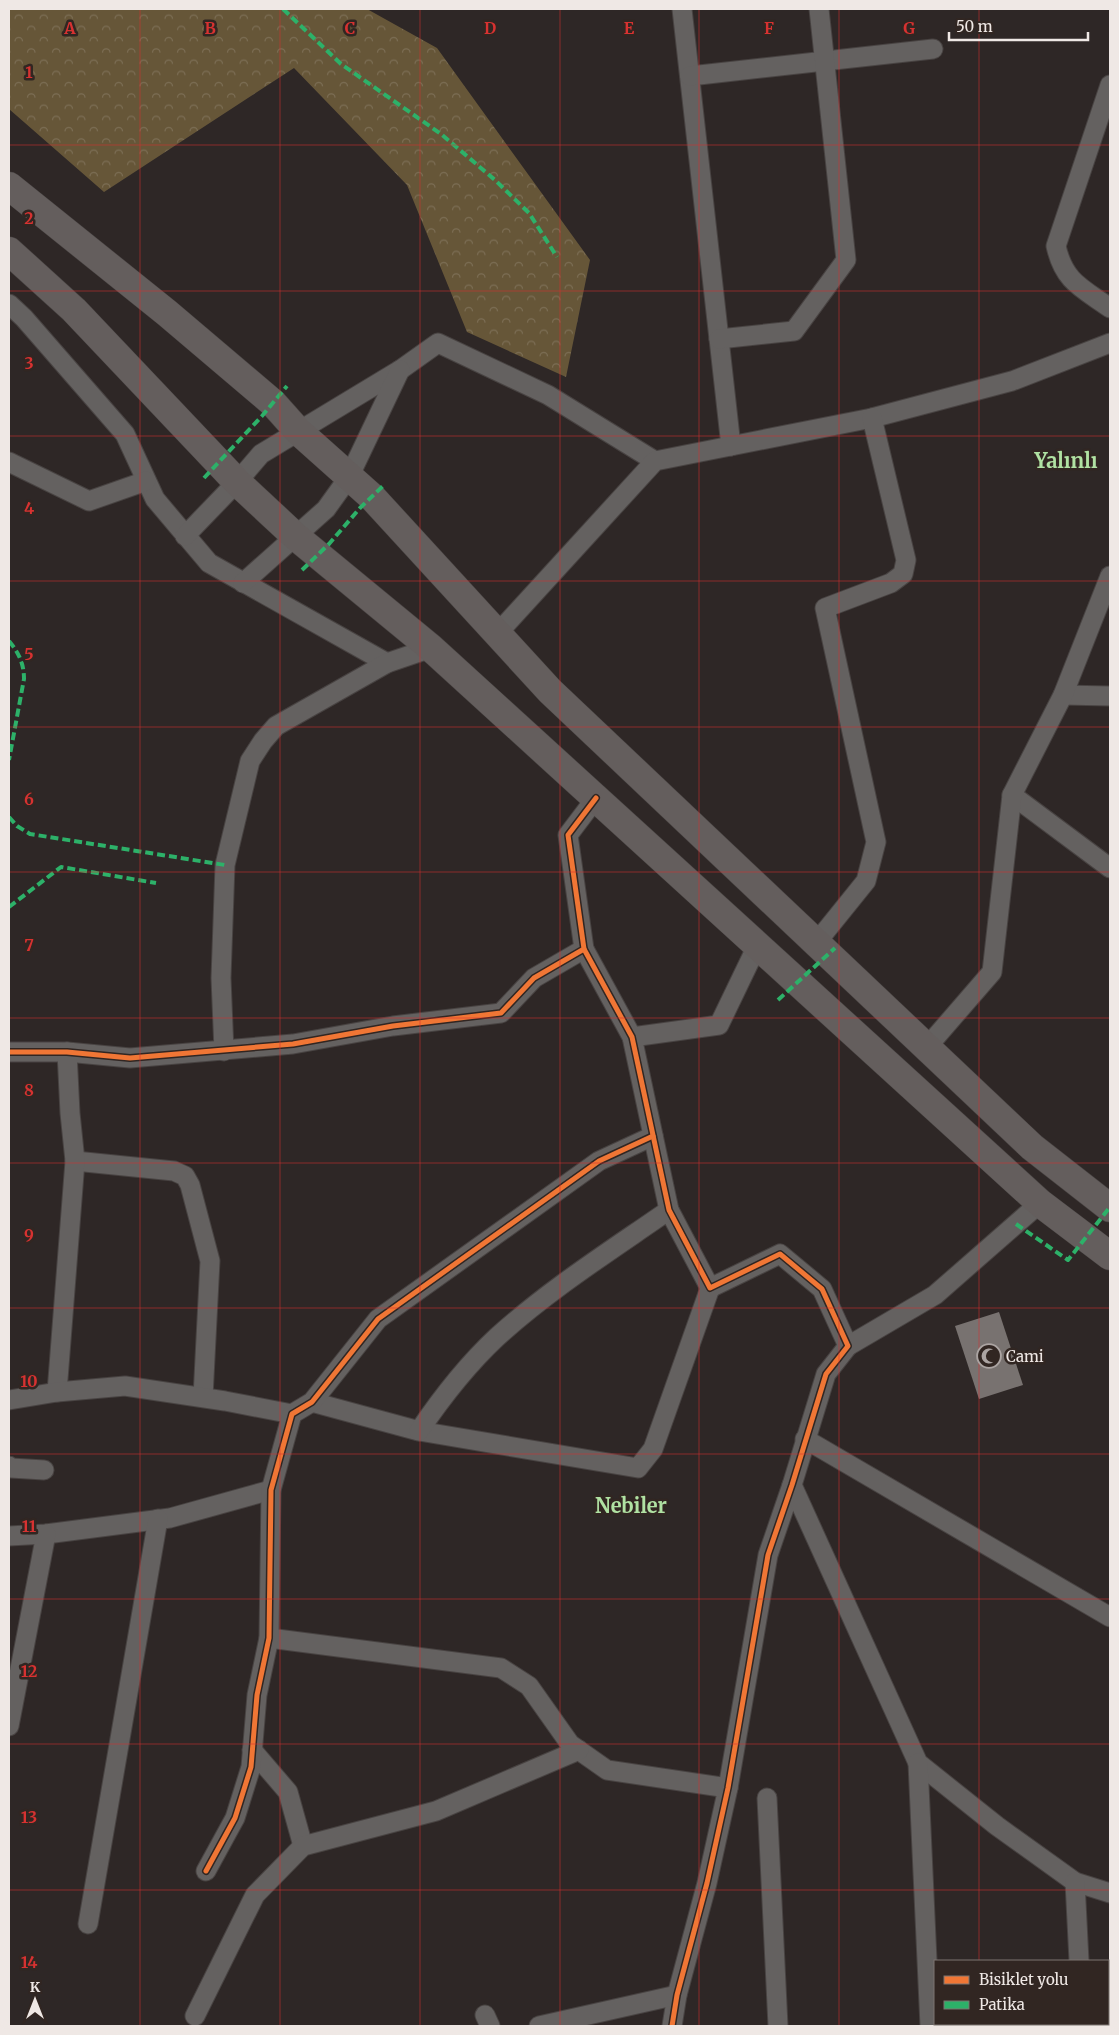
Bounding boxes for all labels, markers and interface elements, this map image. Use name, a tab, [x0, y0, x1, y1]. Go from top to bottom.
scale bar	[949, 10, 1088, 42]
text: 50 m	[956, 17, 993, 36]
text: A	[63, 18, 76, 38]
text: B	[204, 18, 216, 38]
text: C	[345, 18, 355, 38]
text: D	[484, 18, 496, 38]
text: E	[624, 18, 635, 38]
text: F	[764, 18, 774, 38]
text: G	[903, 18, 915, 38]
text: 1	[25, 62, 33, 82]
text: 2	[24, 208, 34, 228]
text: 3	[24, 353, 34, 373]
district label: Yalınlı	[1033, 448, 1098, 473]
text: 4	[24, 498, 34, 518]
text: 5	[24, 644, 34, 664]
text: 6	[24, 789, 34, 809]
text: 7	[24, 935, 34, 955]
text: 8	[24, 1080, 34, 1100]
text: 9	[24, 1225, 34, 1245]
mosque icon: Cami	[976, 1343, 1002, 1369]
place label: Cami	[1006, 1347, 1044, 1366]
text: 10	[20, 1371, 38, 1391]
district label: Nebiler	[595, 1493, 667, 1518]
text: 11	[22, 1516, 37, 1536]
text: 12	[21, 1661, 37, 1681]
text: 13	[21, 1807, 37, 1827]
text: 14	[21, 1952, 37, 1972]
legend	[934, 1960, 1109, 2025]
text: Bisiklet yolu	[979, 1970, 1069, 1989]
north arrow	[10, 1975, 60, 2025]
text: K	[30, 1978, 41, 1996]
text: Patika	[979, 1995, 1025, 2014]

